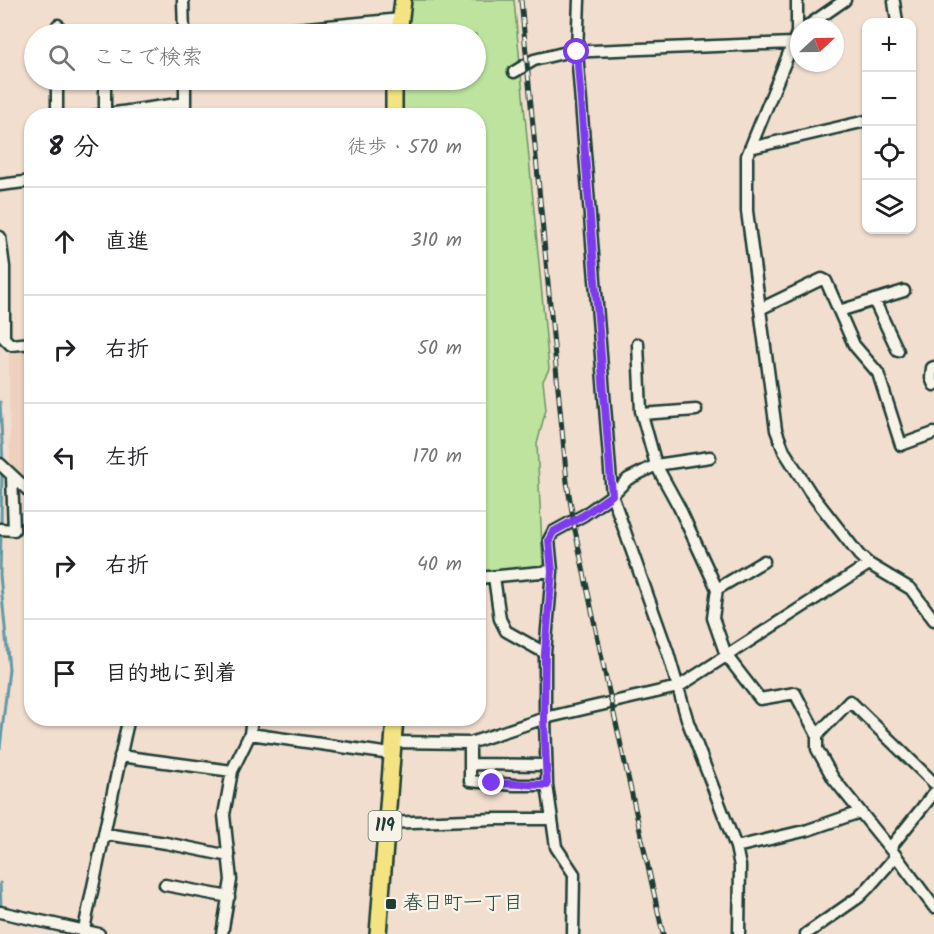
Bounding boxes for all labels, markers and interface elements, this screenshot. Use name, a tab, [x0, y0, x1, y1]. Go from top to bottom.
north arrow	[790, 18, 844, 72]
map controls	[862, 18, 916, 234]
button: +	[862, 18, 916, 72]
search box	[24, 24, 486, 90]
route start	[563, 38, 589, 64]
icon: search	[45, 41, 78, 74]
text: ここで検索	[93, 41, 203, 76]
button: −	[862, 72, 916, 126]
button: locate	[862, 126, 916, 180]
text: 8 分	[48, 127, 99, 169]
text: 徒歩 · 570 m	[347, 132, 462, 164]
button: layers	[862, 180, 916, 234]
icon: ahead	[48, 225, 81, 258]
text: 直進	[105, 225, 149, 260]
text: 310 m	[410, 225, 462, 257]
icon: right	[48, 333, 81, 366]
text: 右折	[105, 333, 149, 368]
text: 50 m	[417, 333, 462, 365]
icon: left	[48, 441, 81, 474]
text: 左折	[105, 441, 149, 476]
text: 170 m	[413, 441, 462, 473]
icon: right	[48, 549, 81, 582]
text: 右折	[105, 549, 149, 584]
text: 40 m	[417, 549, 462, 581]
icon: arrive	[48, 657, 81, 690]
text: 目的地に到着	[105, 657, 237, 692]
route end	[478, 769, 504, 795]
road number: 119	[368, 811, 402, 841]
place label: 春日町一丁目	[403, 888, 523, 920]
marker: 春日町一丁目	[384, 897, 398, 911]

